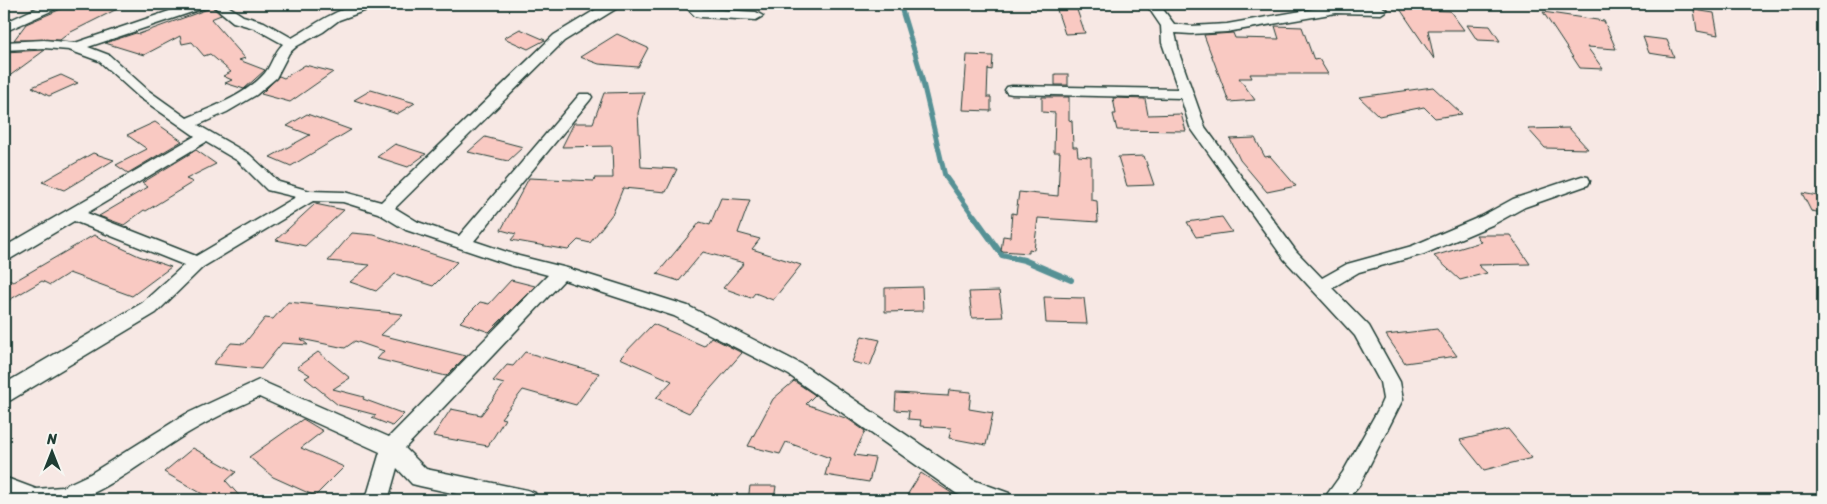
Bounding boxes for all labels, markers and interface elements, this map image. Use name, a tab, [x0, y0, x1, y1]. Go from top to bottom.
north arrow	[28, 426, 78, 476]
text: N	[46, 427, 57, 452]

